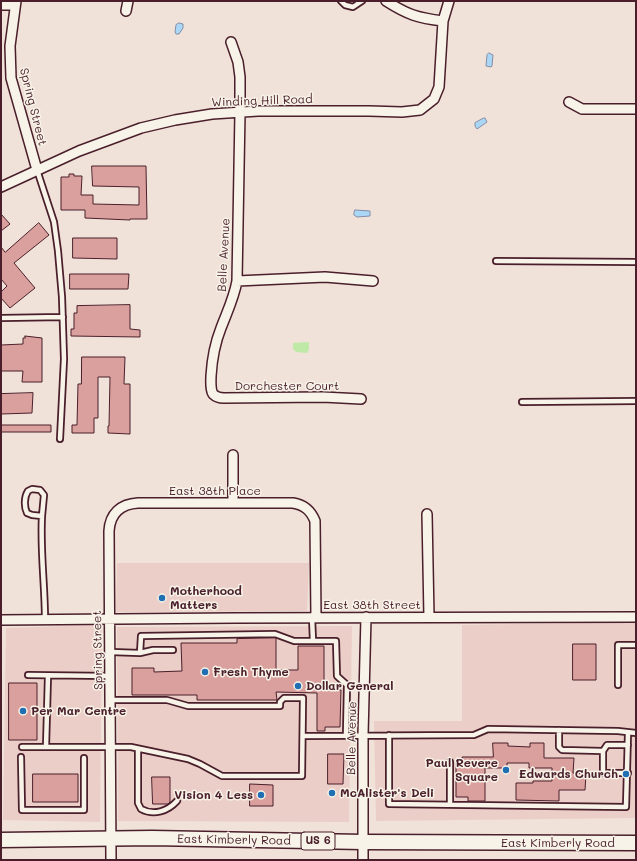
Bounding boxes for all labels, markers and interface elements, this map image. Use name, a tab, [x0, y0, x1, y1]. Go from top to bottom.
street label: Spring Street	[16, 67, 50, 147]
street label: Winding Hill Road	[211, 92, 313, 110]
street label: Belle Avenue	[215, 218, 233, 292]
street label: Dorchester Court	[235, 379, 339, 393]
street label: East 38th Place	[169, 484, 261, 498]
place label: Motherhood Matters	[170, 584, 242, 612]
marker: Motherhood Matters	[157, 593, 167, 603]
street label: East 38th Street	[323, 598, 421, 612]
street label: Spring Street	[90, 610, 106, 690]
place label: Fresh Thyme	[213, 665, 289, 679]
marker: Fresh Thyme	[200, 667, 210, 677]
place label: Dollar General	[306, 679, 394, 693]
marker: Dollar General	[293, 681, 303, 691]
street label: Belle Avenue	[344, 701, 360, 775]
place label: Per Mar Centre	[31, 704, 126, 718]
marker: Per Mar Centre	[18, 706, 28, 716]
place label: Paul Revere Square	[425, 756, 498, 784]
marker: Paul Revere Square	[501, 765, 511, 775]
place label: Edwards Church	[519, 767, 618, 781]
marker: Edwards Church	[621, 769, 631, 779]
place label: McAlister's Deli	[340, 786, 434, 800]
place label: Vision 4 Less	[174, 788, 253, 802]
marker: McAlister's Deli	[327, 788, 337, 798]
marker: Vision 4 Less	[256, 790, 266, 800]
street label: East Kimberly Road	[177, 832, 291, 848]
road number: US 6	[301, 832, 335, 850]
street label: East Kimberly Road	[501, 836, 615, 850]

